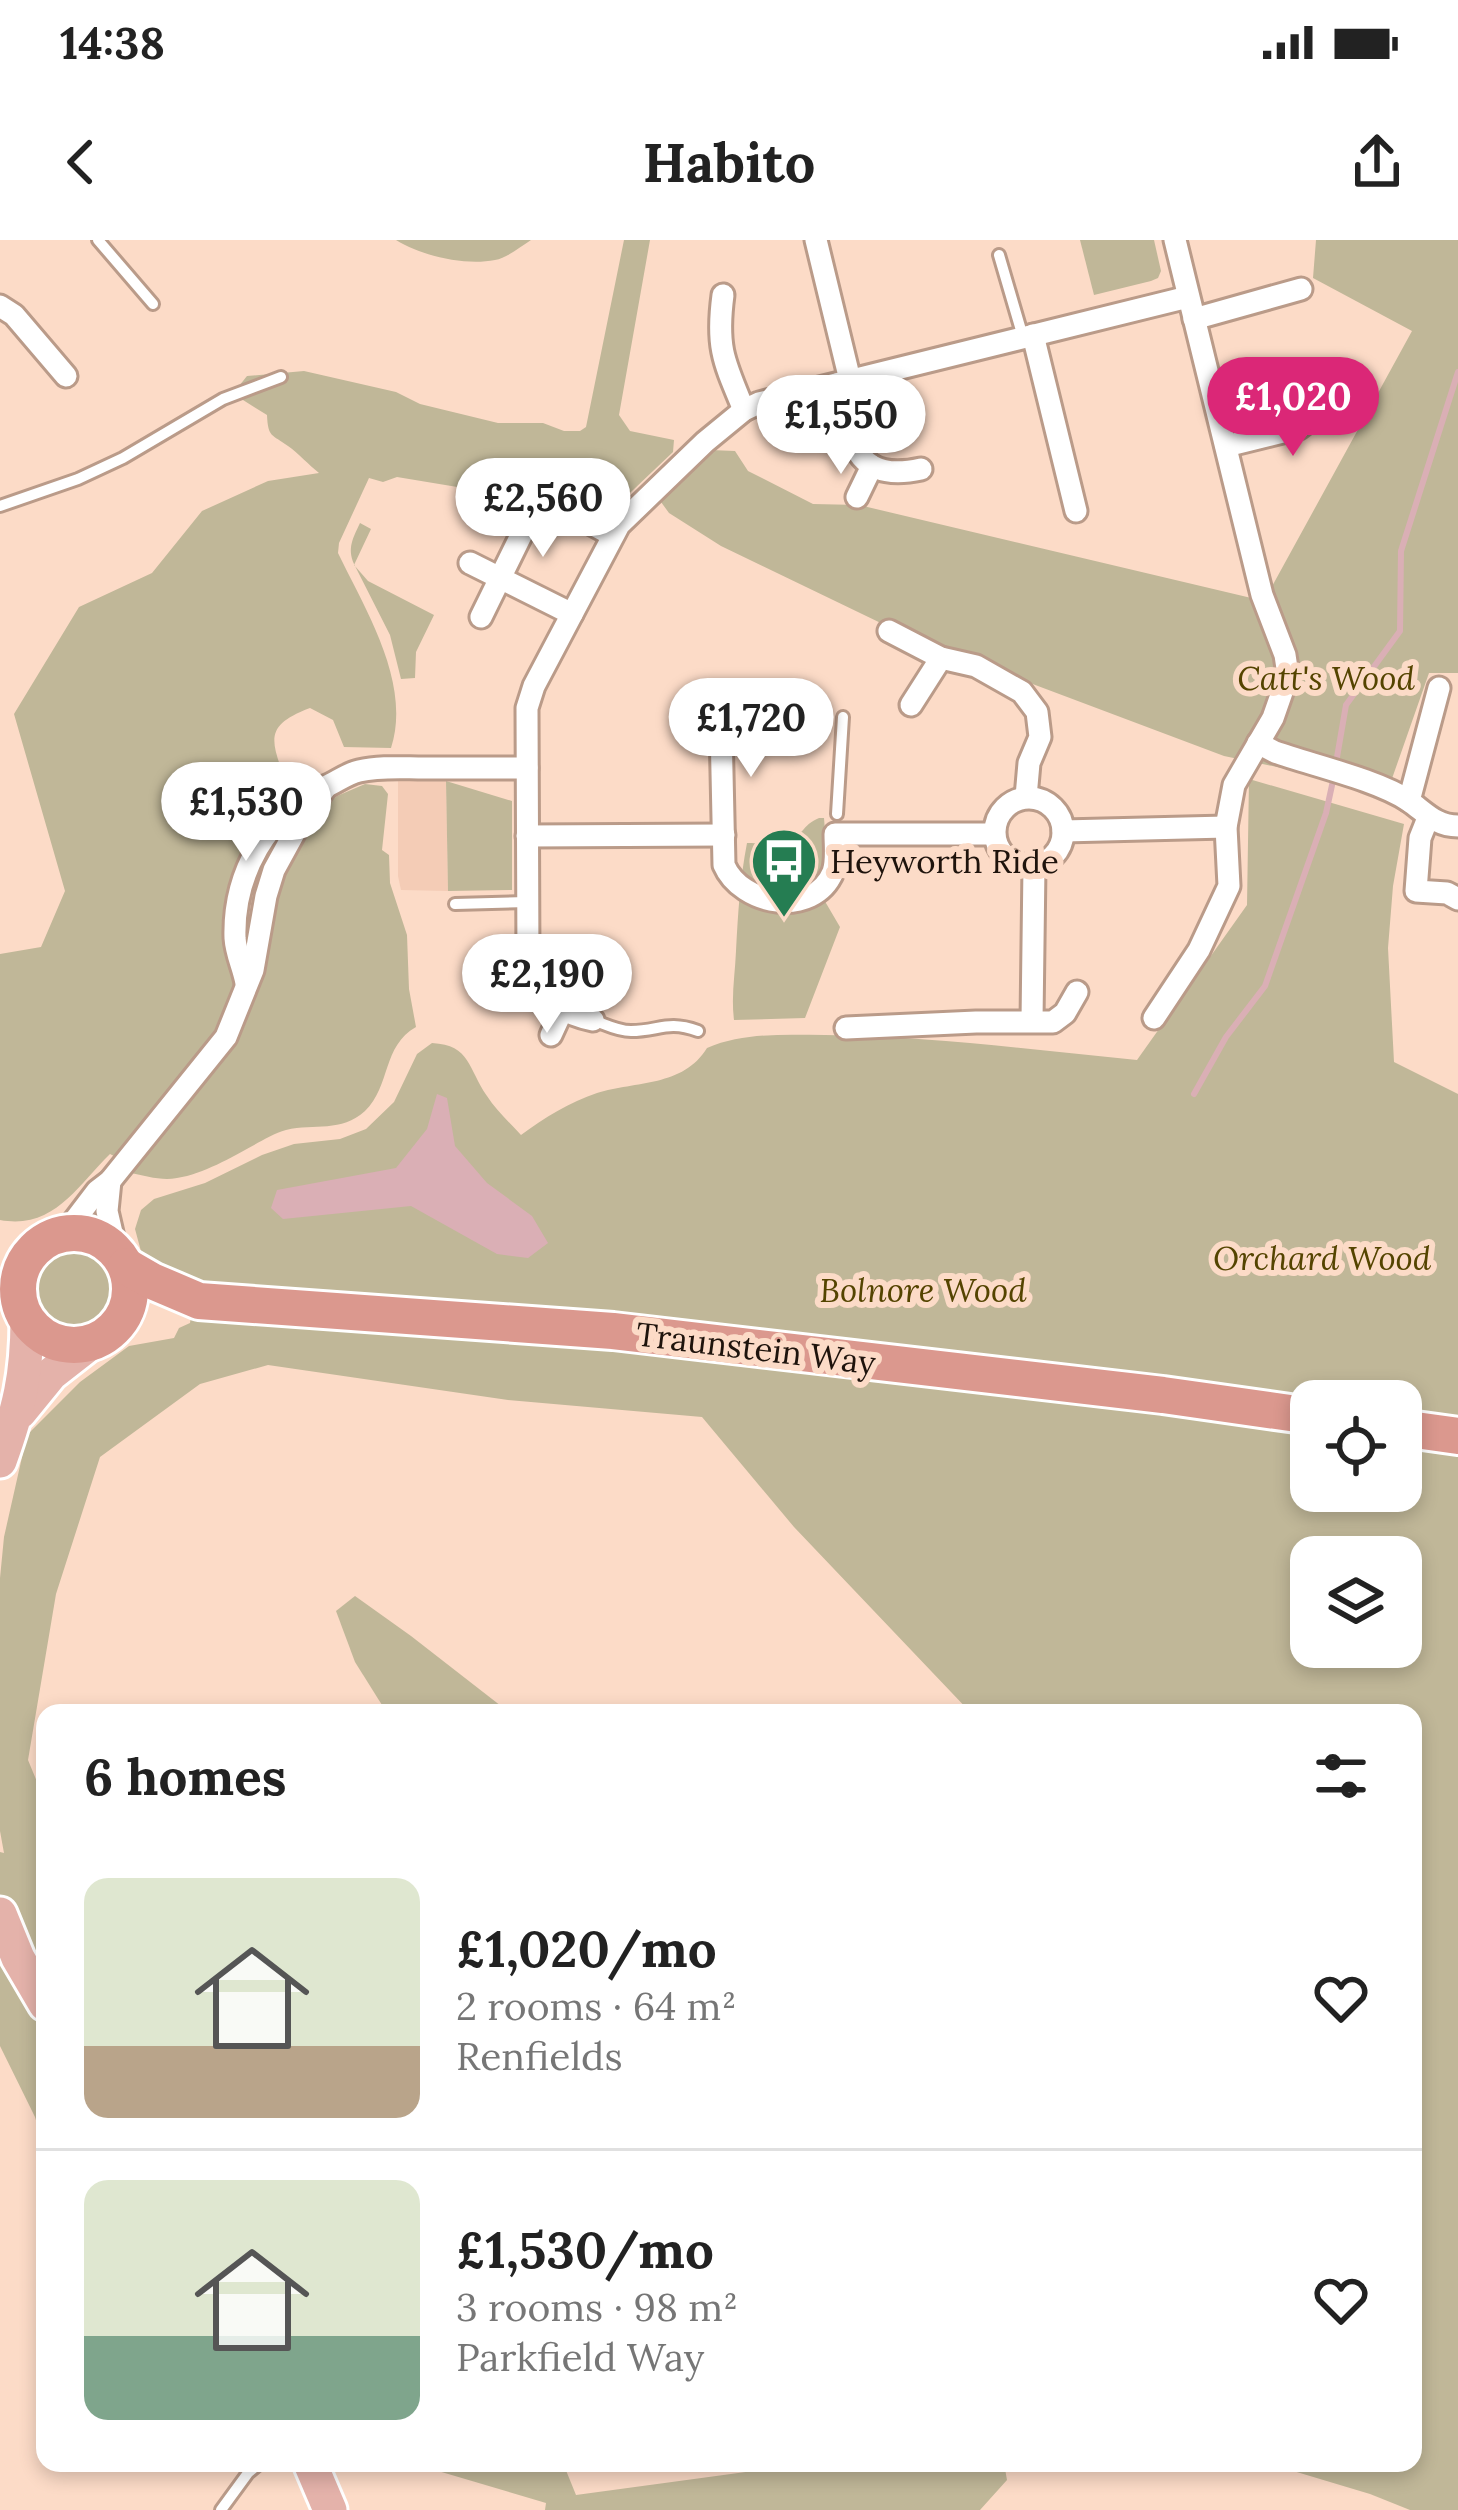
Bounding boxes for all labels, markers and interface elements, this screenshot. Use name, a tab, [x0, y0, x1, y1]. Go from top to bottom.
text: 14:38	[60, 14, 165, 71]
text: Habito	[643, 128, 815, 197]
icon: back	[48, 129, 114, 195]
icon: share	[1344, 129, 1410, 195]
pin: £1,020	[1195, 357, 1391, 459]
text: £1,020	[1234, 371, 1352, 421]
pin: £1,550	[743, 375, 939, 477]
text: £1,550	[784, 389, 898, 439]
pin: £2,560	[445, 458, 641, 560]
text: £2,560	[482, 472, 604, 522]
park label: Catt's Wood	[1237, 657, 1415, 699]
pin: £1,720	[653, 678, 849, 780]
text: £1,720	[696, 692, 806, 742]
pin: £1,530	[148, 762, 344, 864]
text: £1,530	[188, 776, 304, 826]
bus stop icon: Heyworth Ride	[749, 826, 819, 920]
place label: Heyworth Ride	[830, 840, 1059, 882]
pin: £2,190	[449, 934, 645, 1036]
text: £2,190	[489, 948, 605, 998]
park label: Orchard Wood	[1213, 1237, 1432, 1279]
park label: Bolnore Wood	[820, 1269, 1027, 1311]
street label: Traunstein Way	[634, 1312, 879, 1384]
map controls	[1290, 1380, 1422, 1668]
button: locate	[1290, 1380, 1422, 1512]
button: layers	[1290, 1536, 1422, 1668]
icon: filters	[1308, 1743, 1374, 1809]
text: 6 homes	[84, 1744, 286, 1809]
text: £1,020/mo	[456, 1916, 717, 1981]
icon: home	[180, 1926, 324, 2070]
icon: heart	[1308, 1965, 1374, 2031]
text: 2 rooms · 64 m²	[456, 1981, 736, 2031]
text: Renfields	[456, 2031, 622, 2081]
text: £1,530/mo	[456, 2217, 714, 2282]
icon: home	[180, 2228, 324, 2372]
icon: heart	[1308, 2267, 1374, 2333]
text: 3 rooms · 98 m²	[456, 2282, 738, 2332]
text: Parkfield Way	[456, 2332, 704, 2382]

